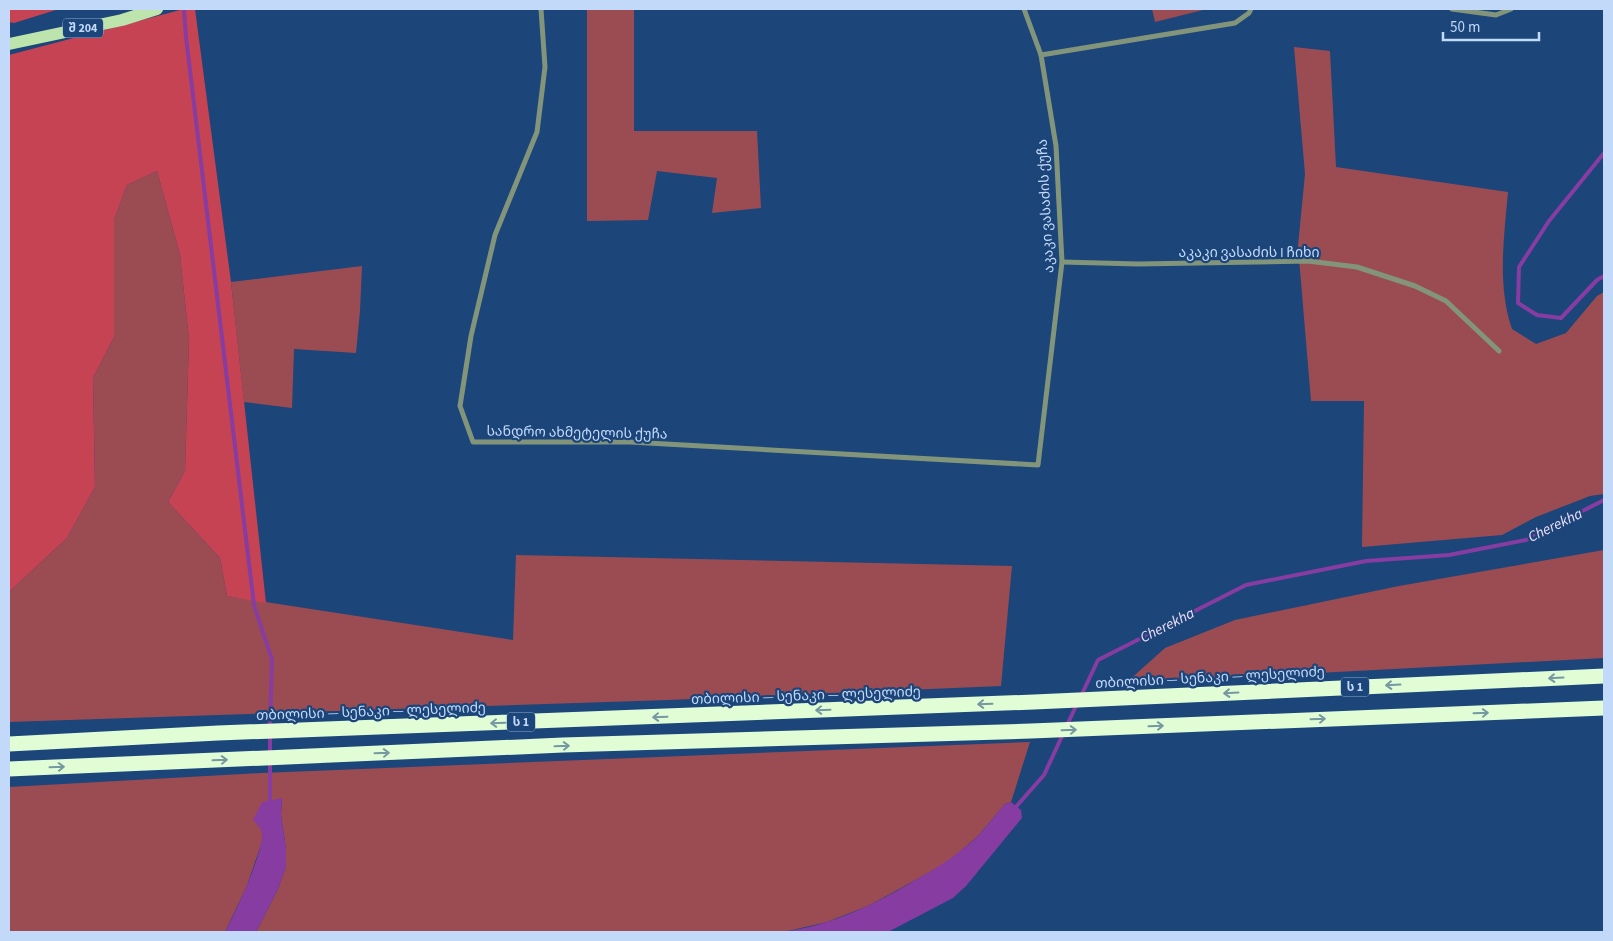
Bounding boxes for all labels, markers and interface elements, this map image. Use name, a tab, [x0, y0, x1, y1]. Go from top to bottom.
scale bar	[1443, 10, 1539, 42]
text: 50 m	[1450, 17, 1480, 38]
road number: შ 204	[63, 18, 103, 38]
street label: აკაკი ვასაძის ქუჩა	[1032, 138, 1059, 273]
street label: აკაკი ვასაძის I ჩიხი	[1179, 243, 1319, 263]
street label: სანდრო ახმეტელის ქუჩა	[486, 421, 668, 445]
water label: Cherekha	[1524, 503, 1586, 548]
water label: Cherekha	[1136, 603, 1198, 648]
street label: თბილისი — სენაკი — ლესელიძე	[1095, 662, 1325, 694]
one-way arrow	[1548, 674, 1564, 683]
road number: ს 1	[1341, 678, 1369, 696]
one-way arrow	[1385, 681, 1401, 690]
street label: თბილისი — სენაკი — ლესელიძე	[691, 682, 921, 710]
one-way arrow	[1223, 688, 1239, 697]
street label: თბილისი — სენაკი — ლესელიძე	[256, 698, 486, 726]
one-way arrow	[977, 699, 994, 709]
one-way arrow	[815, 706, 831, 715]
one-way arrow	[1472, 708, 1488, 717]
road number: ს 1	[507, 712, 535, 732]
one-way arrow	[653, 712, 669, 722]
one-way arrow	[1310, 715, 1326, 724]
one-way arrow	[490, 718, 506, 728]
one-way arrow	[1148, 721, 1164, 731]
one-way arrow	[1061, 725, 1077, 734]
one-way arrow	[554, 741, 570, 750]
one-way arrow	[374, 749, 390, 758]
one-way arrow	[212, 756, 228, 765]
one-way arrow	[49, 763, 65, 772]

